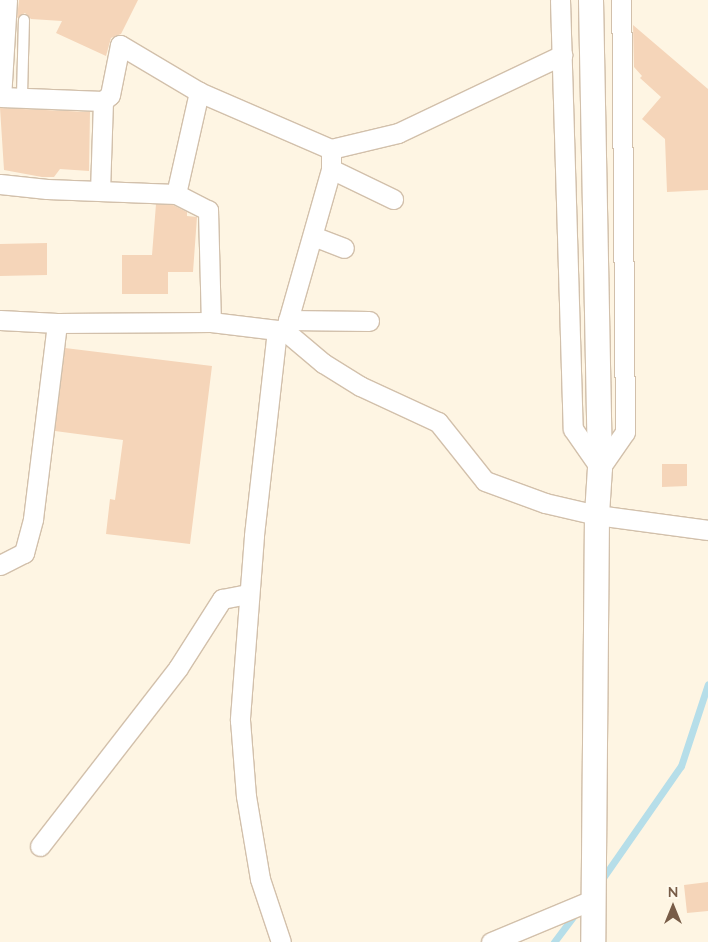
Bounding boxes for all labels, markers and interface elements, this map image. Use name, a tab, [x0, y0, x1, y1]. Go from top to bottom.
north arrow	[648, 882, 698, 932]
text: N	[668, 883, 678, 901]

